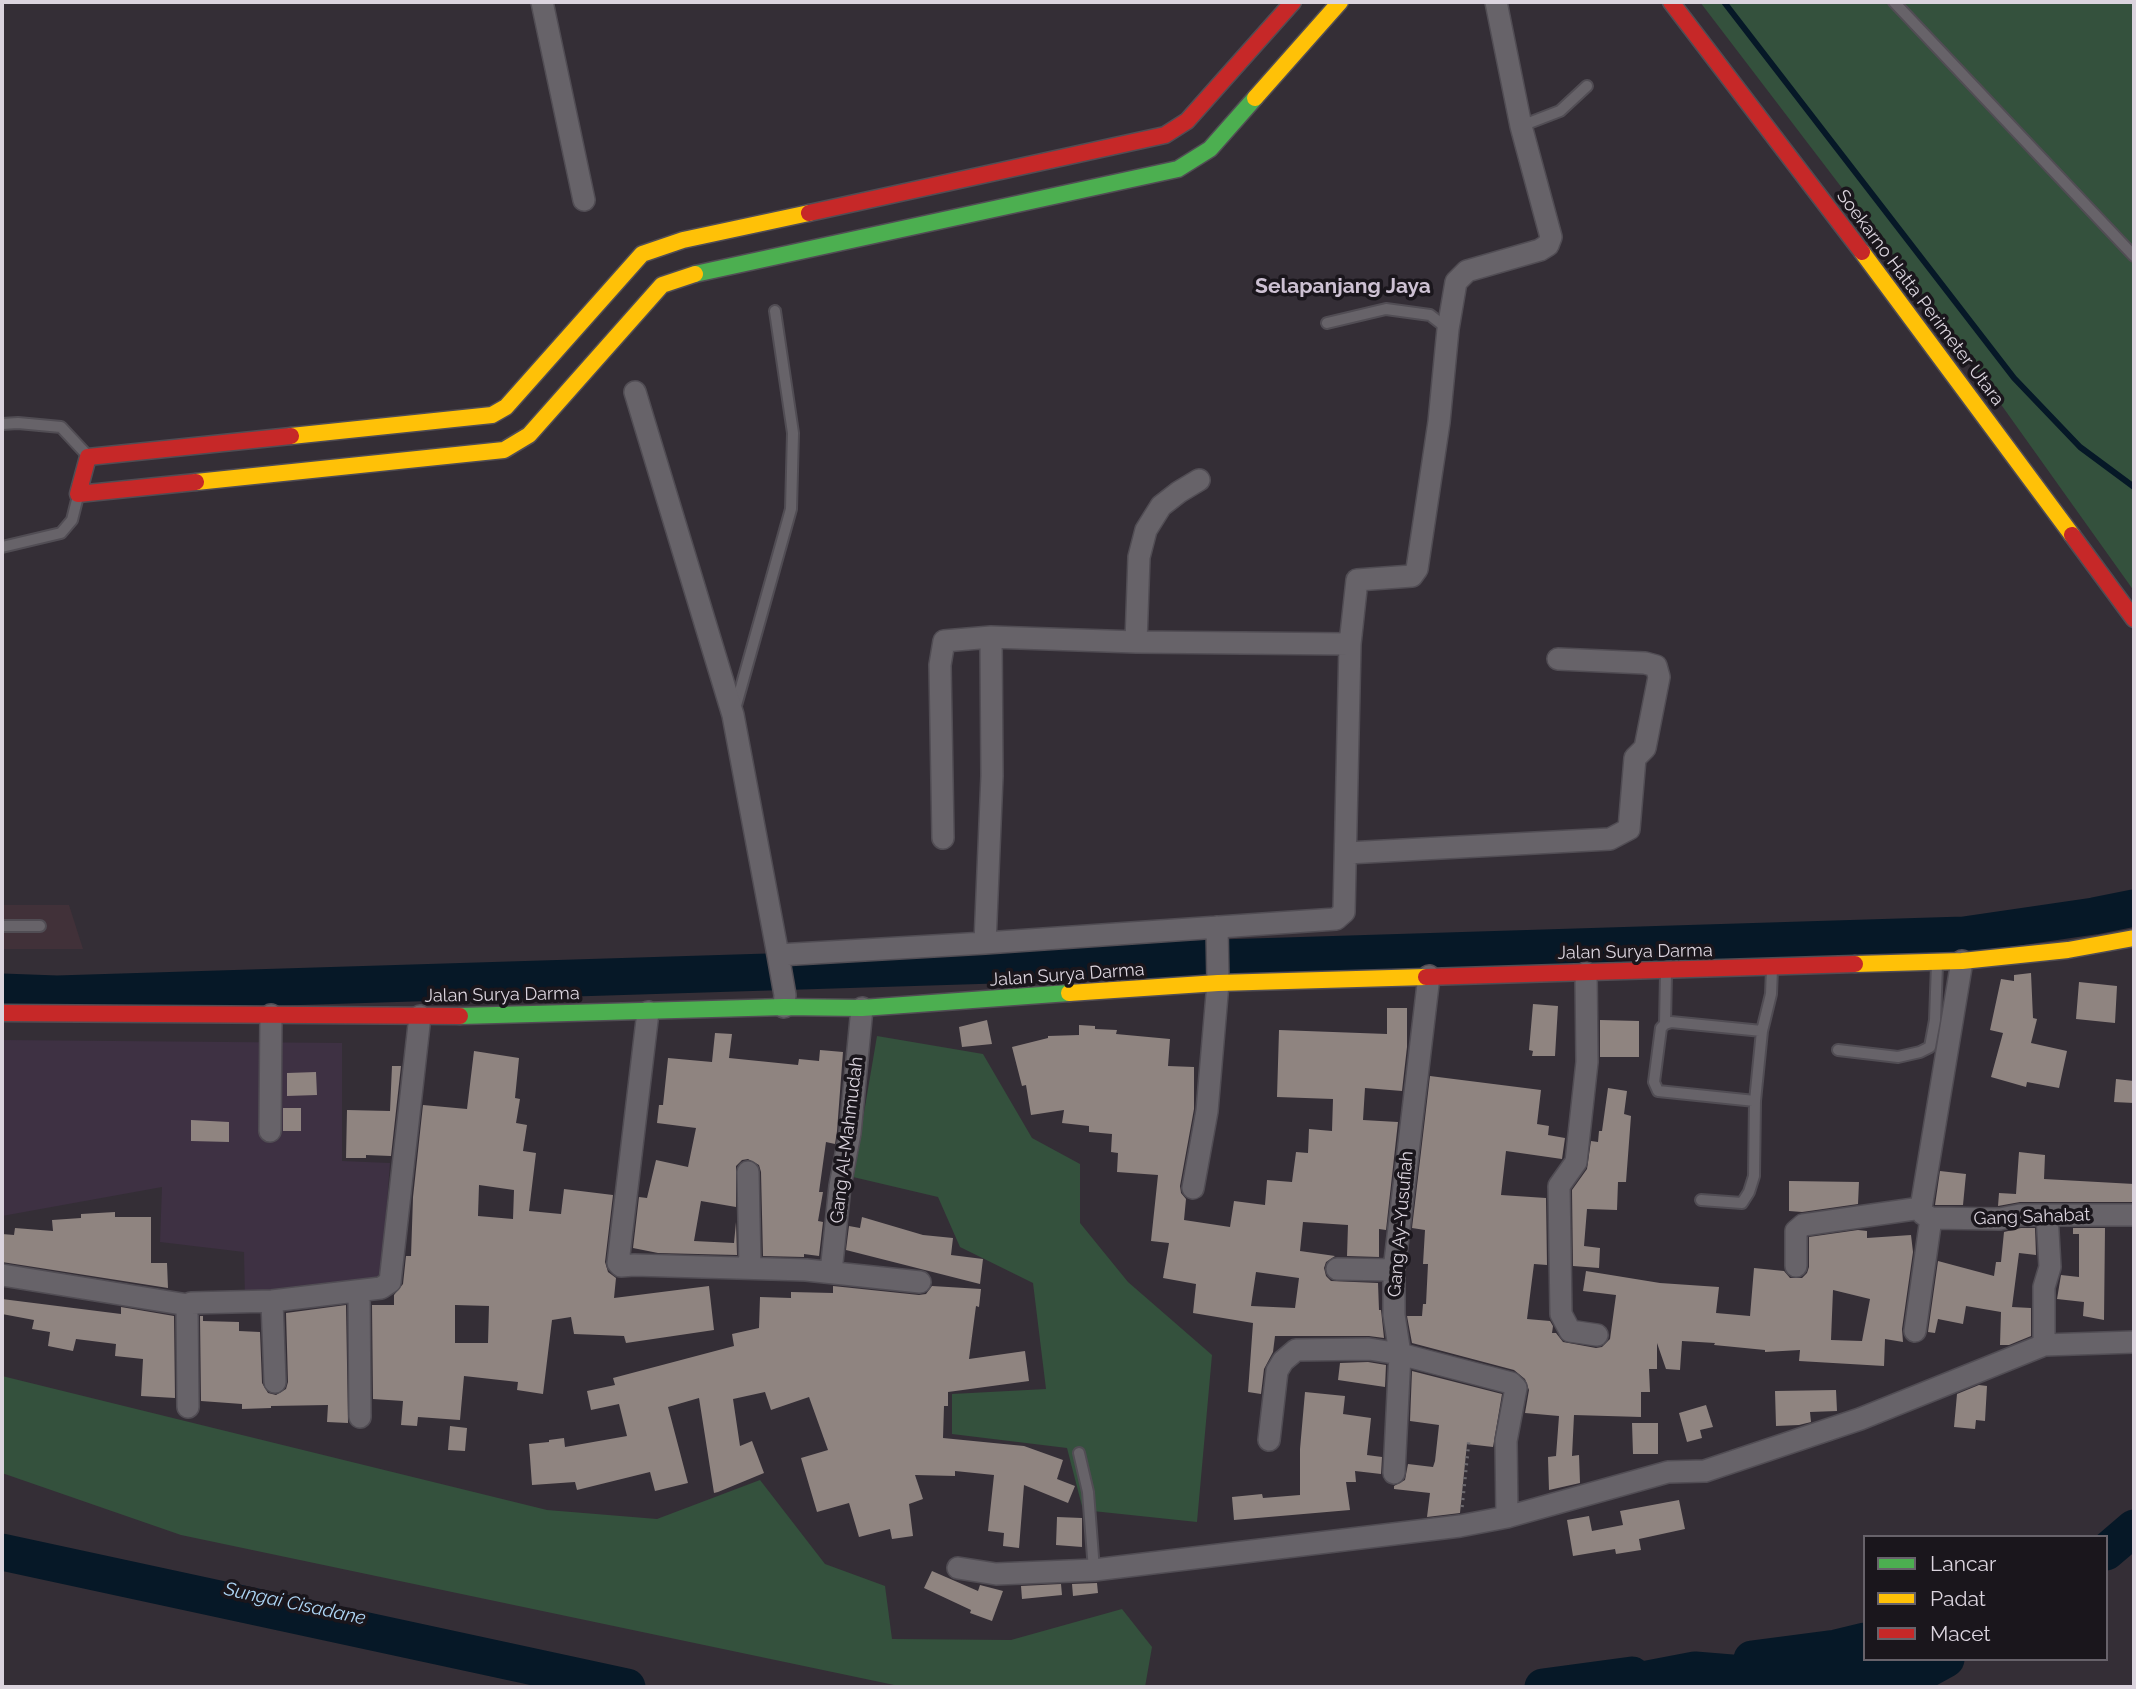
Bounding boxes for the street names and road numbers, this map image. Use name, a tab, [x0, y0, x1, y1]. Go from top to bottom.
street label: Soekarno Hatta Perimeter Utara	[1832, 186, 2008, 410]
street label: Jalan Surya Darma	[1557, 940, 1713, 964]
street label: Jalan Surya Darma	[989, 959, 1145, 991]
street label: Jalan Surya Darma	[424, 983, 580, 1007]
street label: Gang Al-Mahmudah	[826, 1055, 868, 1225]
street label: Gang Ay-Yusufiah	[1384, 1150, 1418, 1298]
street label: Gang Sahabat	[1973, 1204, 2091, 1230]

